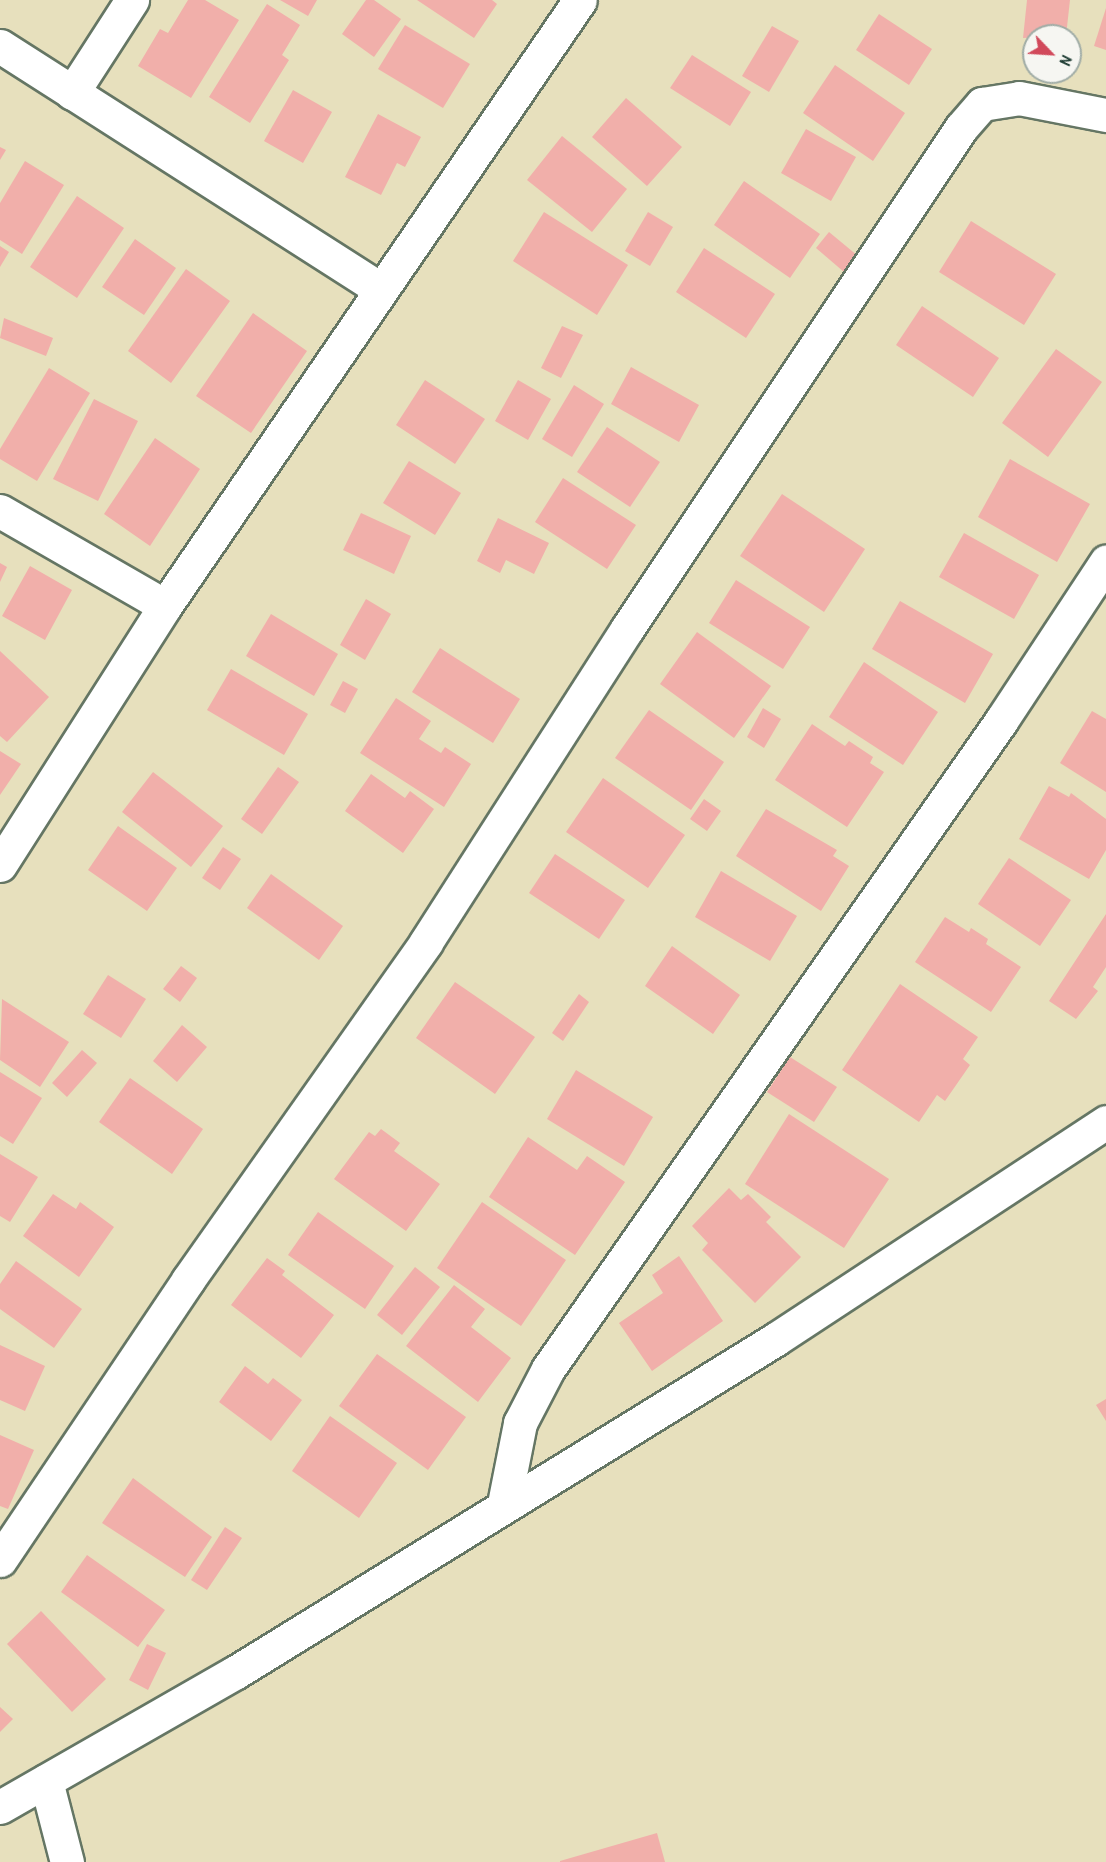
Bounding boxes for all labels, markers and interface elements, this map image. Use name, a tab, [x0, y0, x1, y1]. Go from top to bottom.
north arrow	[1022, 24, 1082, 84]
text: N	[1055, 52, 1078, 69]

